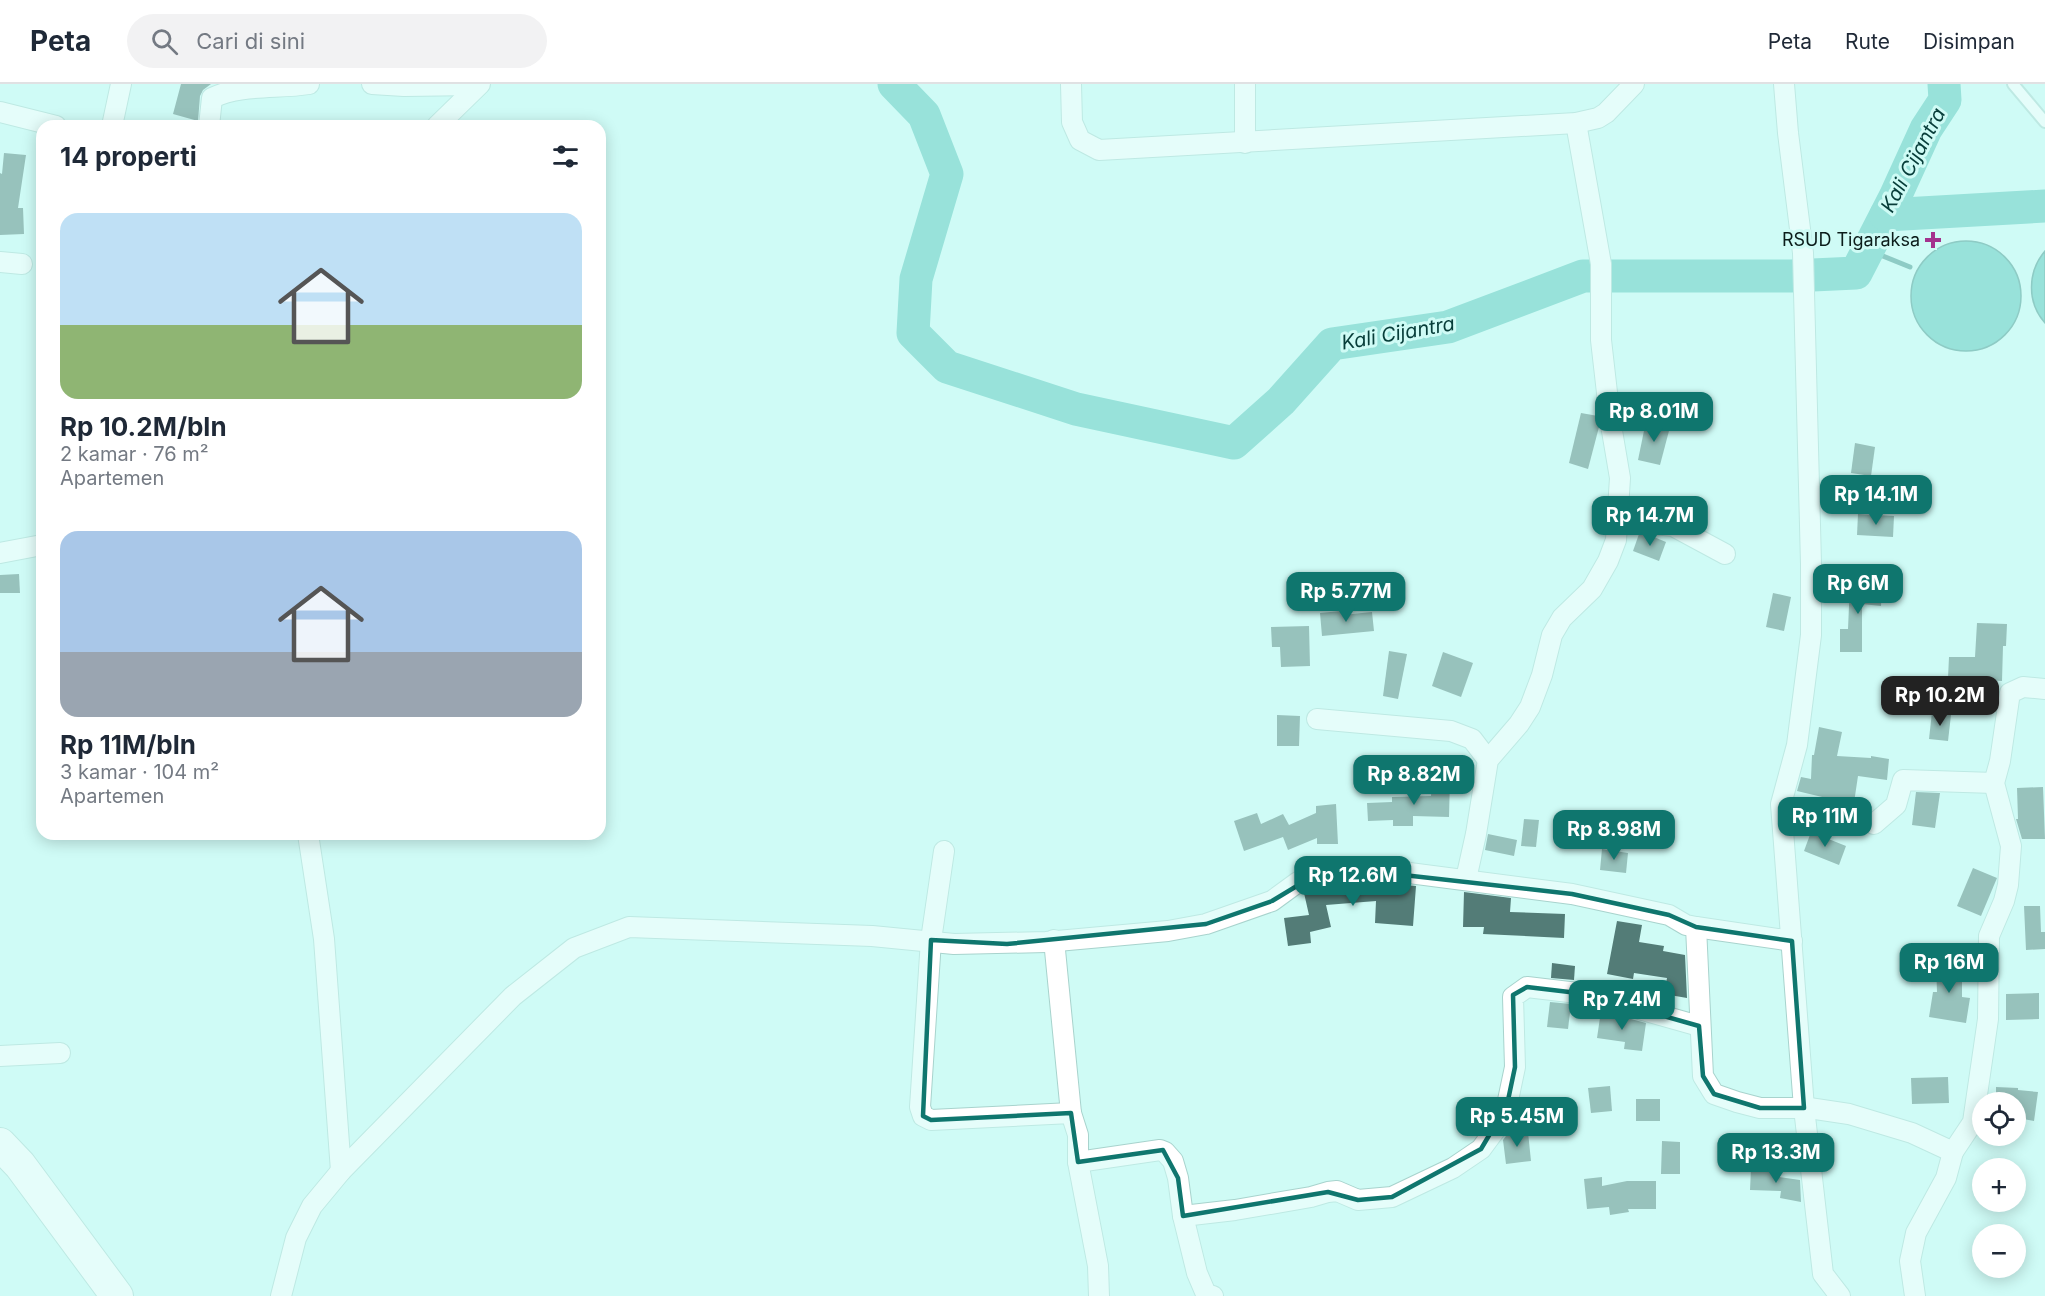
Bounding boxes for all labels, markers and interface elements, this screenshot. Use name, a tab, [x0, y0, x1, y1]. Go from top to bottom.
search box	[127, 14, 547, 68]
text: Peta	[30, 24, 91, 58]
icon: search	[148, 25, 181, 58]
text: Cari di sini	[196, 28, 305, 54]
text: Peta	[1768, 29, 1812, 54]
text: Rute	[1845, 29, 1890, 54]
text: Disimpan	[1923, 29, 2015, 54]
water label: Kali Cijantra	[1875, 104, 1951, 216]
icon: filters	[549, 140, 582, 173]
text: 14 properti	[60, 141, 197, 172]
place label: RSUD Tigaraksa	[1782, 229, 1920, 250]
marker: RSUD Tigaraksa	[1924, 231, 1942, 249]
icon: home	[267, 252, 375, 360]
water label: Kali Cijantra	[1339, 311, 1457, 355]
pin: Rp 8.01M	[1592, 392, 1716, 443]
text: Rp 8.01M	[1609, 399, 1699, 423]
text: Rp 10.2M/bln	[60, 411, 227, 442]
text: 2 kamar · 76 m²	[60, 442, 209, 466]
text: Apartemen	[60, 466, 164, 490]
pin: Rp 14.1M	[1814, 475, 1938, 526]
text: Rp 14.1M	[1834, 482, 1918, 506]
pin: Rp 14.7M	[1588, 496, 1712, 547]
text: Rp 14.7M	[1606, 503, 1694, 527]
pin: Rp 6M	[1816, 564, 1900, 615]
icon: home	[267, 570, 375, 678]
text: Rp 6M	[1827, 571, 1889, 595]
pin: Rp 5.77M	[1284, 572, 1408, 623]
text: Rp 5.77M	[1300, 579, 1392, 603]
pin: Rp 10.2M	[1878, 676, 2002, 727]
text: Rp 10.2M	[1895, 683, 1985, 707]
text: Rp 11M/bln	[60, 729, 196, 760]
pin: Rp 8.82M	[1352, 755, 1476, 806]
text: 3 kamar · 104 m²	[60, 760, 219, 784]
text: Rp 8.82M	[1367, 762, 1461, 786]
text: Apartemen	[60, 784, 164, 808]
pin: Rp 11M	[1776, 797, 1874, 848]
text: Rp 11M	[1792, 804, 1858, 828]
pin: Rp 8.98M	[1552, 810, 1676, 861]
text: Rp 8.98M	[1567, 817, 1661, 841]
pin: Rp 12.6M	[1291, 856, 1415, 907]
text: Rp 12.6M	[1308, 863, 1398, 887]
pin: Rp 16M	[1900, 943, 1998, 994]
text: Rp 16M	[1914, 950, 1984, 974]
pin: Rp 7.4M	[1567, 980, 1677, 1031]
text: Rp 7.4M	[1583, 987, 1661, 1011]
map controls	[1972, 1092, 2026, 1278]
button: locate	[1972, 1092, 2026, 1146]
pin: Rp 5.45M	[1455, 1097, 1579, 1148]
text: Rp 5.45M	[1470, 1104, 1564, 1128]
pin: Rp 13.3M	[1714, 1133, 1838, 1184]
text: Rp 13.3M	[1731, 1140, 1821, 1164]
button: +	[1972, 1158, 2026, 1212]
button: −	[1972, 1224, 2026, 1278]

